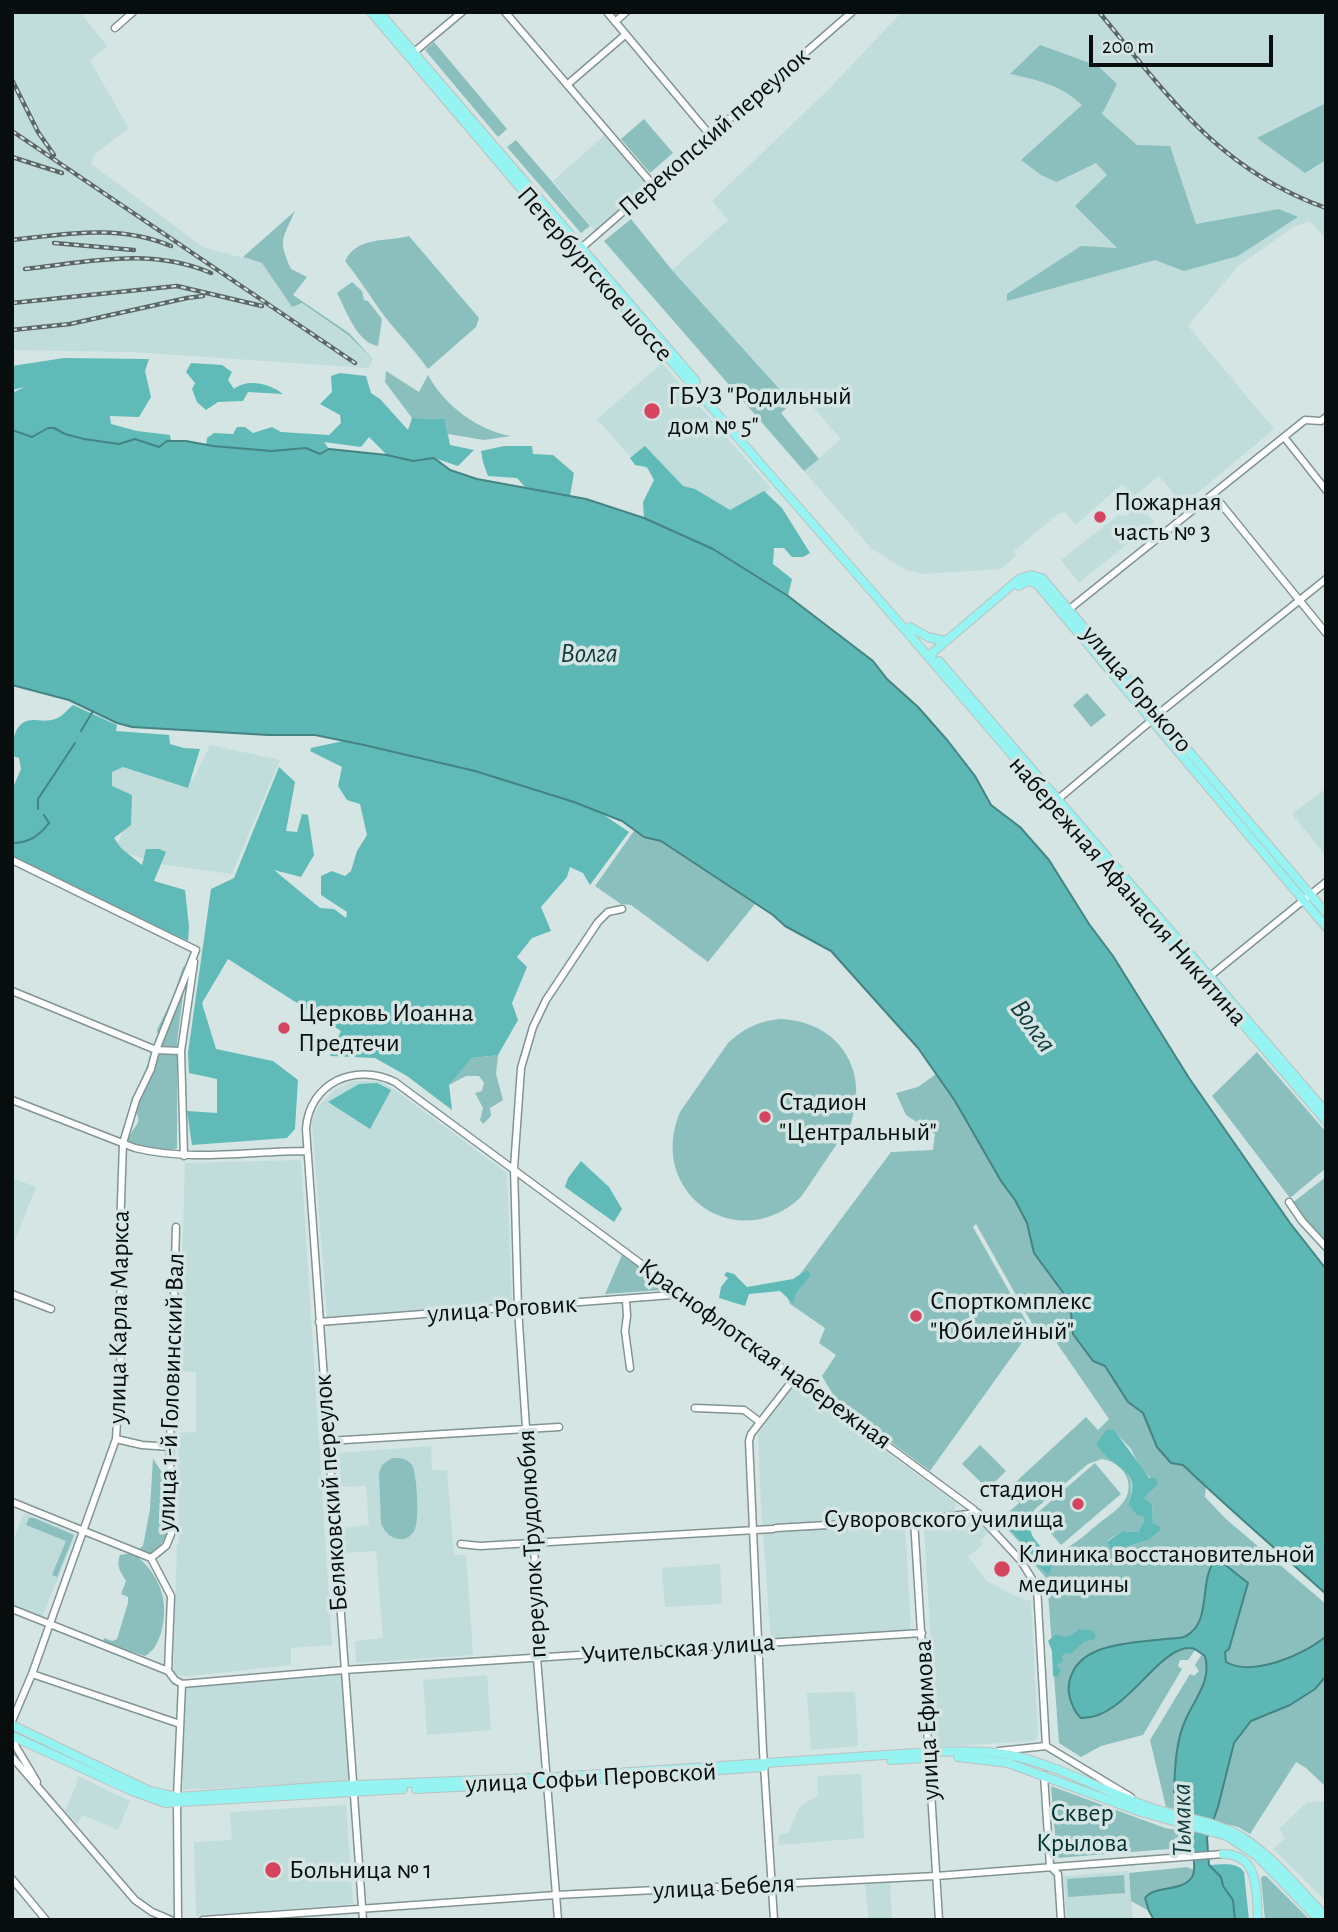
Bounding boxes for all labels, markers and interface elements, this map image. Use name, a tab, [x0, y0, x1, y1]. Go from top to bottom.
scale bar	[1093, 21, 1277, 65]
text: 200 m	[1102, 36, 1154, 57]
street label: Перекопский переулок	[612, 41, 816, 223]
street label: Петербургское шоссе	[510, 180, 680, 368]
place label: ГБУЗ "Родильный дом № 5"	[668, 380, 852, 442]
marker: ГБУЗ "Родильный дом № 5"	[642, 401, 662, 421]
place label: Пожарная часть № 3	[1114, 486, 1222, 548]
marker: Пожарная часть № 3	[1092, 509, 1108, 525]
street label: улица Горького	[1075, 619, 1199, 759]
water label: Волга	[560, 637, 618, 671]
street label: набережная Афанасия Никитина	[1002, 749, 1254, 1033]
water label: Волга	[1003, 993, 1063, 1059]
place label: Церковь Иоанна Предтечи	[298, 997, 474, 1058]
marker: Церковь Иоанна Предтечи	[276, 1020, 292, 1036]
place label: Стадион "Центральный"	[779, 1086, 937, 1148]
marker: Стадион "Центральный"	[757, 1109, 773, 1125]
street label: улица Карла Маркса	[102, 1210, 136, 1424]
street label: улица 1-й Головинский Вал	[151, 1252, 191, 1532]
street label: Краснофлотская набережная	[632, 1252, 898, 1456]
place label: Спорткомплекс "Юбилейный"	[930, 1285, 1092, 1346]
street label: улица Роговик	[426, 1288, 578, 1330]
marker: Спорткомплекс "Юбилейный"	[908, 1308, 924, 1324]
street label: Беляковский переулок	[307, 1373, 355, 1613]
street label: переулок Трудолюбия	[510, 1429, 554, 1659]
place label: стадион Суворовского училища	[824, 1473, 1064, 1534]
marker: стадион Суворовского училища	[1070, 1496, 1086, 1512]
place label: Клиника восстановительной медицины	[1018, 1538, 1315, 1600]
marker: Клиника восстановительной медицины	[992, 1559, 1012, 1579]
street label: Учительская улица	[580, 1627, 776, 1671]
street label: улица Ефимова	[907, 1639, 947, 1801]
street label: улица Софьи Перовской	[465, 1756, 717, 1800]
water label: Тьмака	[1165, 1783, 1199, 1857]
park label: Сквер Крылова	[1036, 1797, 1128, 1858]
place label: Больница № 1	[289, 1854, 432, 1886]
marker: Больница № 1	[263, 1860, 283, 1880]
street label: улица Бебеля	[652, 1868, 796, 1906]

